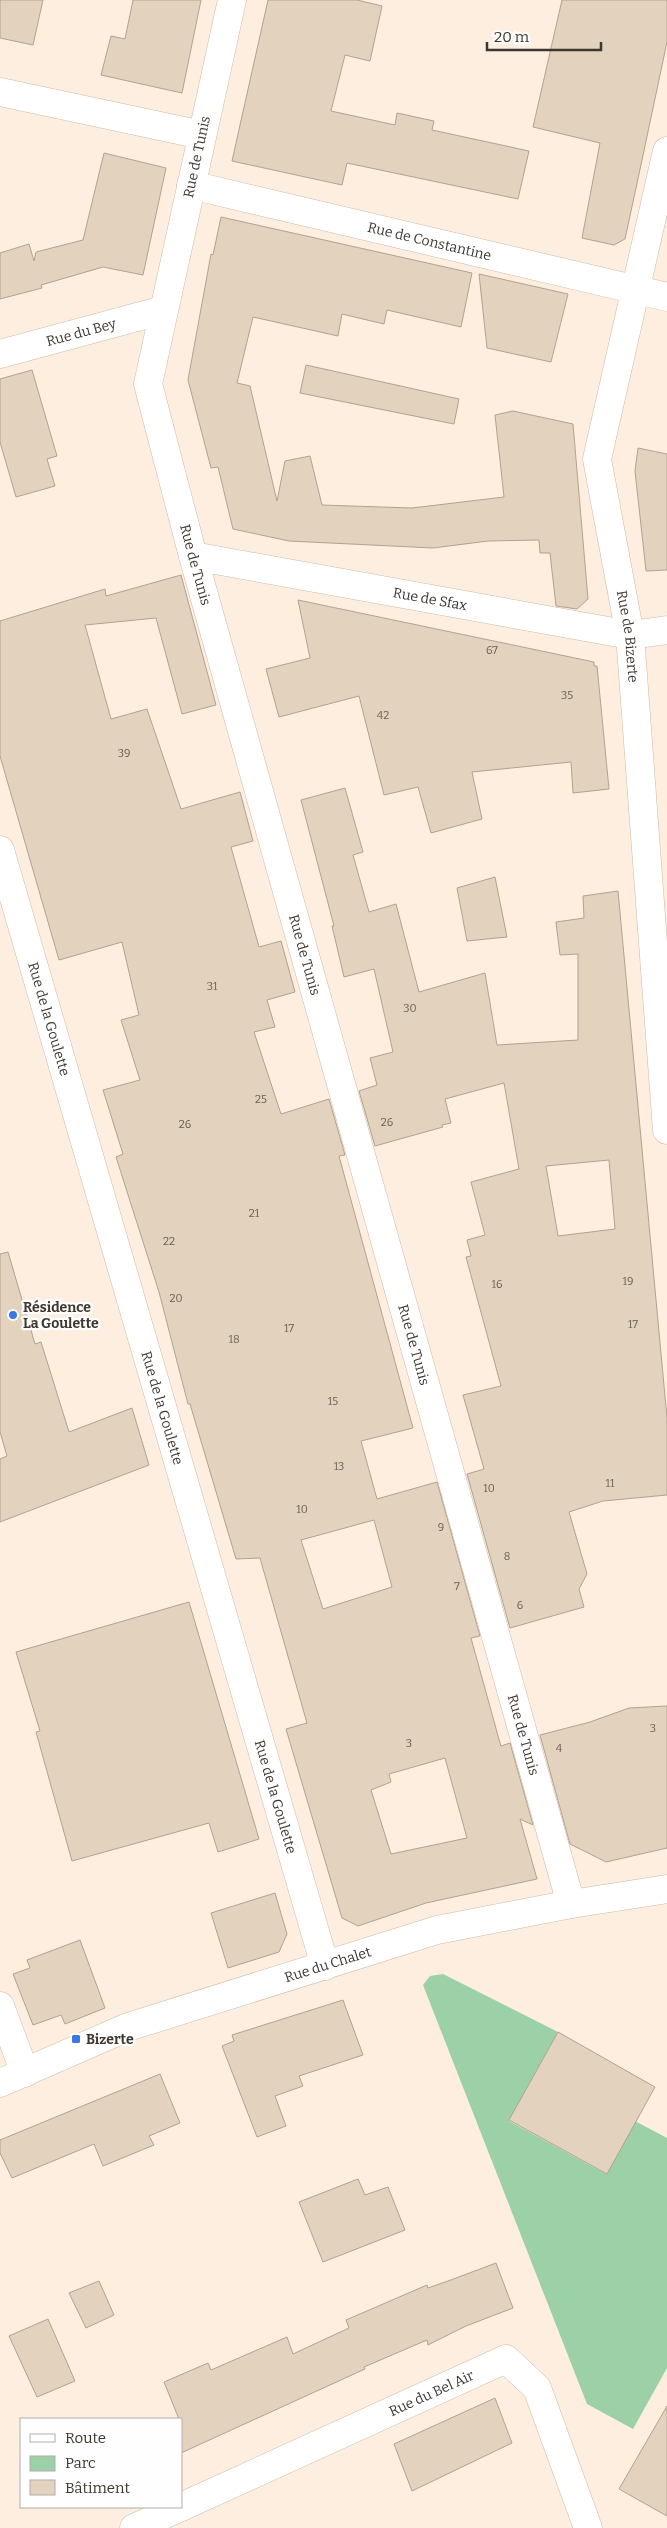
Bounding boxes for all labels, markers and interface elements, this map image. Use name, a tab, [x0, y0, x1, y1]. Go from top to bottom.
scale bar	[487, 20, 601, 52]
text: 20 m	[494, 28, 530, 46]
street label: Rue de Tunis	[180, 115, 214, 199]
street label: Rue de Constantine	[366, 218, 493, 264]
street label: Rue du Bey	[44, 314, 118, 350]
street label: Rue de Tunis	[177, 522, 215, 607]
street label: Rue de Sfax	[392, 584, 469, 614]
street label: Rue de Bizerte	[613, 589, 642, 683]
house number: 67	[486, 644, 498, 657]
house number: 35	[561, 689, 573, 702]
house number: 42	[377, 709, 389, 722]
house number: 39	[118, 747, 130, 760]
street label: Rue de Tunis	[285, 912, 324, 997]
street label: Rue de la Goulette	[25, 960, 74, 1078]
house number: 31	[207, 980, 218, 993]
house number: 30	[403, 1002, 417, 1015]
house number: 25	[255, 1093, 267, 1106]
house number: 26	[381, 1116, 393, 1129]
house number: 26	[179, 1118, 191, 1131]
house number: 21	[249, 1207, 260, 1220]
house number: 22	[163, 1235, 175, 1248]
house number: 19	[623, 1275, 633, 1288]
house number: 16	[492, 1278, 502, 1291]
house number: 20	[169, 1292, 183, 1305]
place label: Résidence La Goulette	[23, 1299, 99, 1332]
street label: Rue de Tunis	[395, 1302, 434, 1387]
marker: Résidence La Goulette	[7, 1309, 19, 1321]
house number: 17	[628, 1318, 638, 1331]
house number: 17	[284, 1322, 294, 1335]
house number: 18	[228, 1333, 240, 1346]
street label: Rue de la Goulette	[138, 1349, 187, 1467]
house number: 15	[328, 1395, 338, 1408]
house number: 13	[334, 1460, 344, 1473]
house number: 11	[606, 1477, 615, 1490]
house number: 10	[483, 1482, 495, 1495]
house number: 10	[296, 1503, 308, 1516]
house number: 9	[438, 1521, 444, 1534]
house number: 8	[504, 1550, 510, 1563]
house number: 7	[454, 1580, 460, 1593]
house number: 6	[517, 1599, 523, 1612]
street label: Rue de Tunis	[504, 1692, 543, 1777]
house number: 3	[650, 1722, 656, 1735]
house number: 3	[406, 1737, 412, 1750]
street label: Rue de la Goulette	[251, 1738, 300, 1856]
house number: 4	[556, 1742, 563, 1755]
street label: Rue du Chalet	[282, 1943, 373, 1986]
place label: Bizerte	[86, 2031, 134, 2048]
marker: Bizerte	[70, 2033, 82, 2045]
street label: Rue du Bel Air	[386, 2366, 476, 2420]
legend	[20, 2418, 182, 2508]
text: Route	[65, 2429, 106, 2447]
text: Parc	[65, 2454, 96, 2472]
text: Bâtiment	[65, 2479, 130, 2497]

